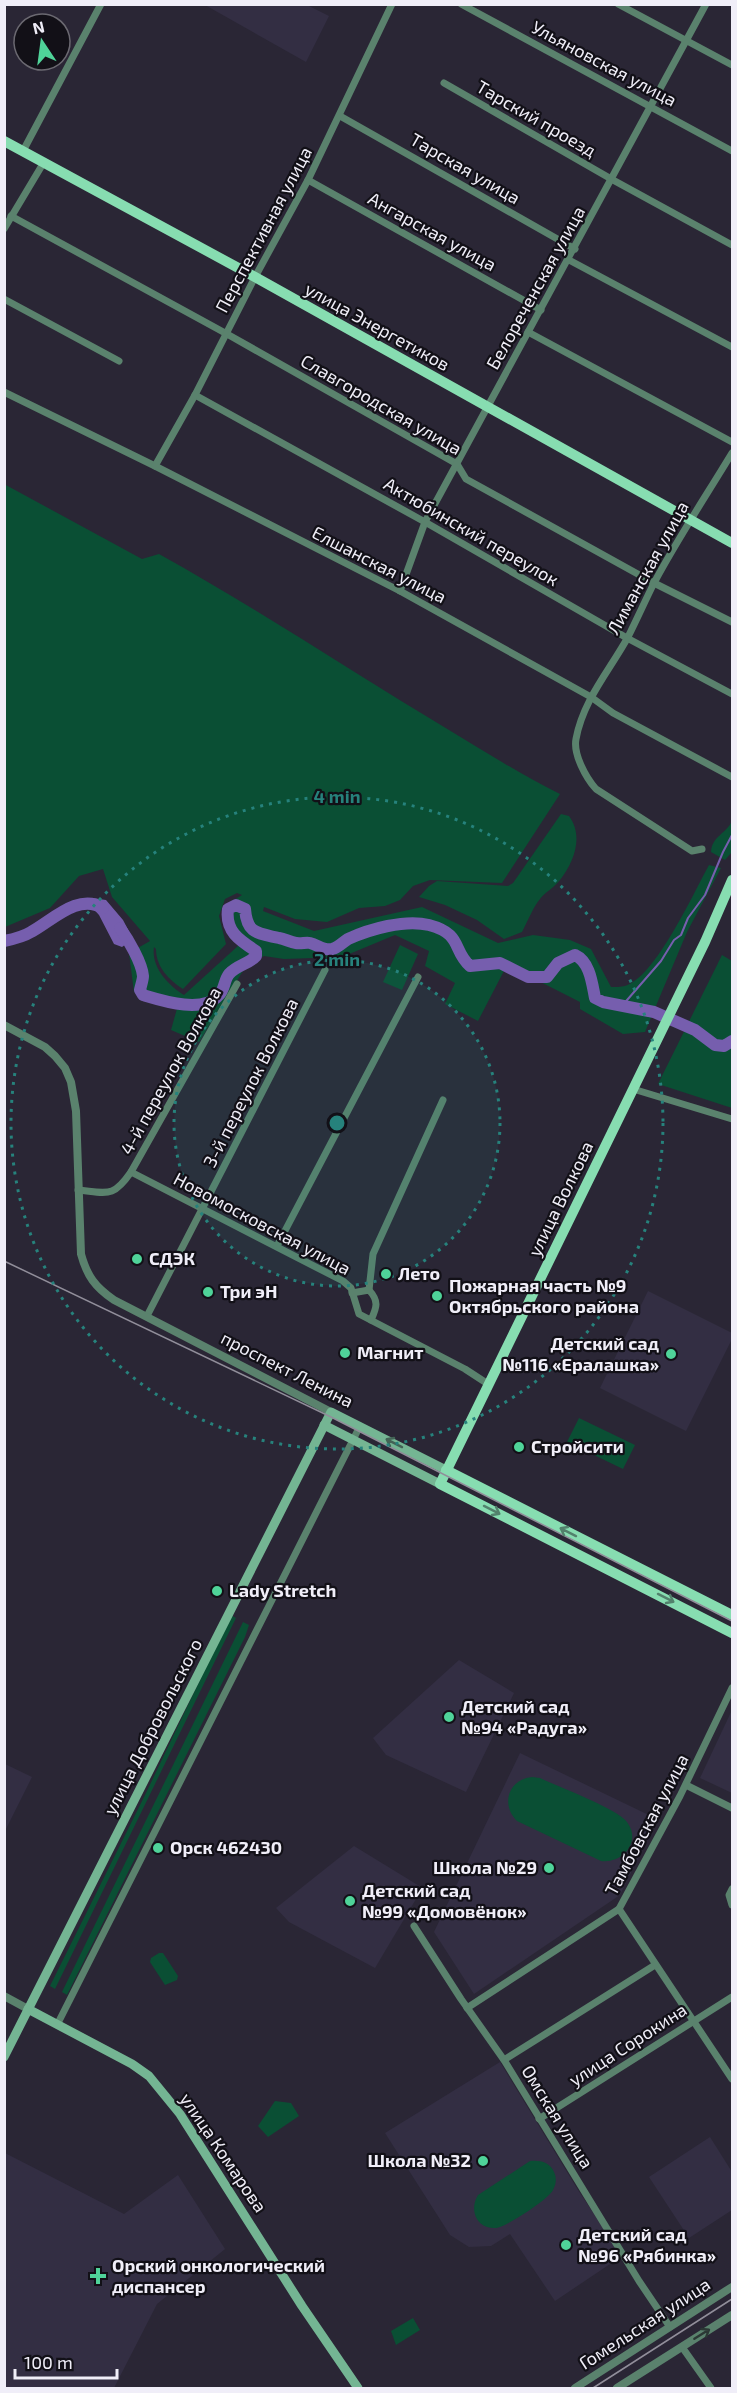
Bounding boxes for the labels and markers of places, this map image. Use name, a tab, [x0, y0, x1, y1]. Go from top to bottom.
centre of rings	[327, 1113, 347, 1133]
place label: СДЭК	[149, 1247, 196, 1269]
marker: СДЭК	[130, 1252, 144, 1266]
place label: Лето	[398, 1262, 440, 1284]
marker: Лето	[379, 1267, 393, 1281]
place label: Пожарная часть №9 Октябрьского района	[449, 1274, 639, 1317]
place label: Три эН	[220, 1280, 277, 1302]
marker: Три эН	[201, 1285, 215, 1299]
marker: Пожарная часть №9 Октябрьского района	[430, 1289, 444, 1303]
place label: Детский сад №116 «Ералашка»	[502, 1332, 659, 1375]
place label: Магнит	[357, 1341, 423, 1363]
marker: Магнит	[338, 1346, 352, 1360]
marker: Детский сад №116 «Ералашка»	[664, 1347, 678, 1361]
place label: Стройсити	[531, 1435, 624, 1457]
marker: Стройсити	[512, 1440, 526, 1454]
place label: Lady Stretch	[229, 1579, 336, 1601]
marker: Lady Stretch	[210, 1584, 224, 1598]
place label: Детский сад №94 «Радуга»	[461, 1695, 587, 1738]
marker: Детский сад №94 «Радуга»	[442, 1710, 456, 1724]
place label: Орск 462430	[170, 1836, 282, 1858]
marker: Орск 462430	[151, 1841, 165, 1855]
place label: Школа №29	[433, 1856, 537, 1878]
marker: Школа №29	[542, 1861, 556, 1875]
place label: Детский сад №99 «Домовёнок»	[362, 1879, 527, 1922]
marker: Детский сад №99 «Домовёнок»	[343, 1894, 357, 1908]
place label: Школа №32	[367, 2149, 471, 2171]
marker: Школа №32	[476, 2154, 490, 2168]
place label: Детский сад №96 «Рябинка»	[578, 2223, 716, 2266]
marker: Детский сад №96 «Рябинка»	[559, 2238, 573, 2252]
place label: Орский онкологический диспансер	[112, 2254, 325, 2297]
marker: Орский онкологический диспансер	[89, 2267, 107, 2285]

